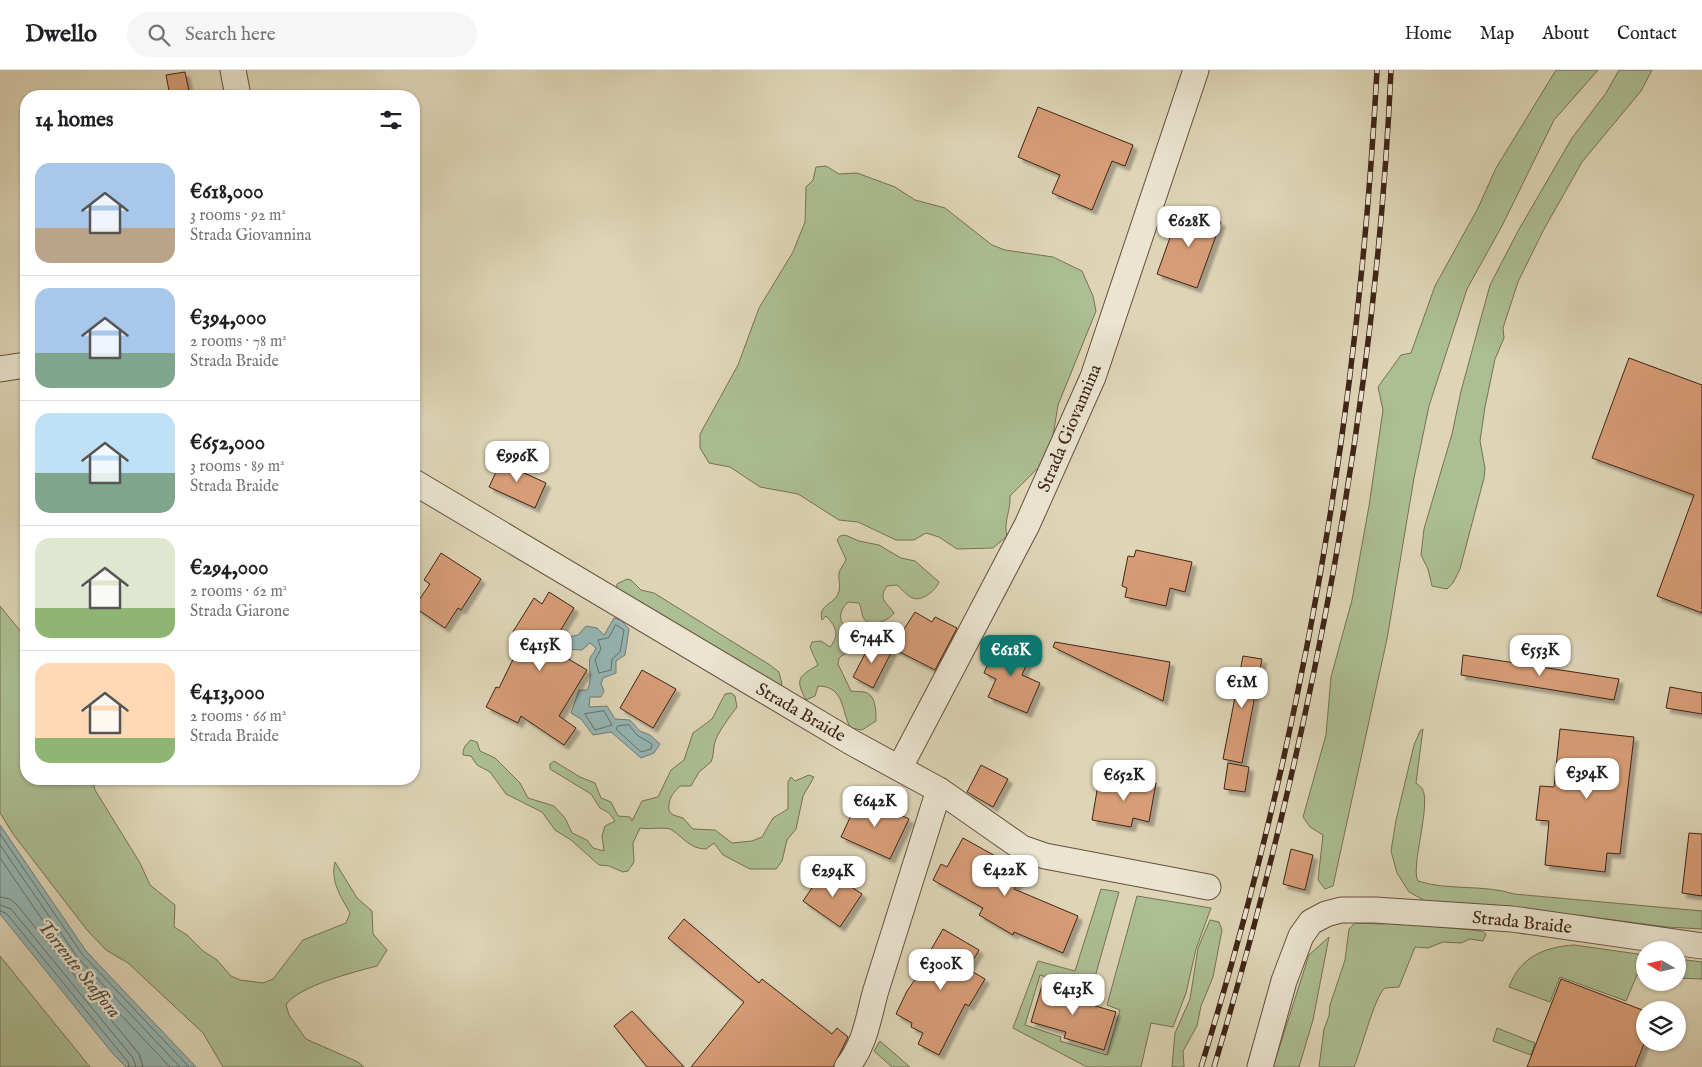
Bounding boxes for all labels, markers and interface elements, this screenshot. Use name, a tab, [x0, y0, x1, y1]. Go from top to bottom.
search box	[127, 12, 477, 57]
text: Dwello	[25, 19, 97, 50]
icon: search	[145, 21, 173, 49]
text: Search here	[185, 23, 275, 47]
text: Home	[1405, 23, 1452, 46]
text: Map	[1480, 23, 1514, 46]
text: About	[1542, 23, 1589, 46]
text: Contact	[1617, 23, 1677, 46]
icon: filters	[377, 106, 405, 134]
text: 14 homes	[35, 107, 113, 134]
text: €618,000	[190, 179, 264, 206]
icon: home	[75, 183, 135, 243]
text: 3 rooms · 92 m²	[190, 206, 286, 226]
pin: €628K	[1154, 206, 1224, 248]
text: €628K	[1168, 212, 1210, 232]
text: Strada Giovannina	[190, 226, 312, 246]
text: €394,000	[190, 305, 267, 332]
icon: home	[75, 308, 135, 368]
text: 2 rooms · 78 m²	[190, 332, 287, 352]
text: Strada Braide	[190, 352, 279, 372]
street label: Strada Giovannina	[1033, 361, 1108, 496]
text: €652,000	[190, 430, 265, 457]
icon: home	[75, 433, 135, 493]
pin: €996K	[482, 440, 552, 483]
text: €996K	[496, 447, 538, 467]
text: 3 rooms · 89 m²	[190, 457, 285, 477]
text: Strada Braide	[190, 477, 279, 497]
text: €294,000	[190, 555, 269, 582]
icon: home	[75, 558, 135, 618]
text: 2 rooms · 62 m²	[190, 582, 287, 602]
text: Strada Giarone	[190, 602, 290, 622]
pin: €744K	[837, 622, 907, 664]
text: €744K	[850, 628, 894, 648]
pin: €415K	[505, 630, 575, 672]
pin: €618K	[976, 634, 1046, 677]
pin: €553K	[1505, 634, 1575, 677]
text: €415K	[520, 636, 560, 656]
text: €618K	[991, 641, 1031, 661]
text: €553K	[1521, 641, 1559, 661]
pin: €1M	[1218, 666, 1266, 709]
text: €1M	[1227, 673, 1257, 693]
street label: Strada Braide	[751, 678, 849, 748]
text: €413,000	[190, 680, 265, 707]
icon: home	[75, 683, 135, 743]
text: 2 rooms · 66 m²	[190, 707, 286, 727]
text: Strada Braide	[190, 727, 279, 747]
pin: €394K	[1552, 758, 1622, 800]
pin: €652K	[1089, 760, 1159, 802]
text: €394K	[1566, 764, 1608, 784]
text: €652K	[1104, 766, 1144, 786]
pin: €642K	[840, 786, 910, 828]
text: €642K	[853, 792, 897, 812]
pin: €422K	[970, 854, 1040, 897]
pin: €294K	[798, 856, 868, 898]
text: €422K	[983, 861, 1027, 881]
text: €294K	[811, 862, 855, 882]
street label: Strada Braide	[1471, 907, 1573, 940]
water label: Torrente Staffora	[31, 915, 126, 1024]
north arrow	[1636, 941, 1686, 991]
map controls	[1636, 941, 1686, 1051]
pin: €300K	[906, 948, 976, 991]
text: €300K	[920, 955, 962, 975]
pin: €413K	[1038, 974, 1108, 1016]
text: €413K	[1053, 980, 1093, 1000]
button: layers	[1636, 1001, 1686, 1051]

